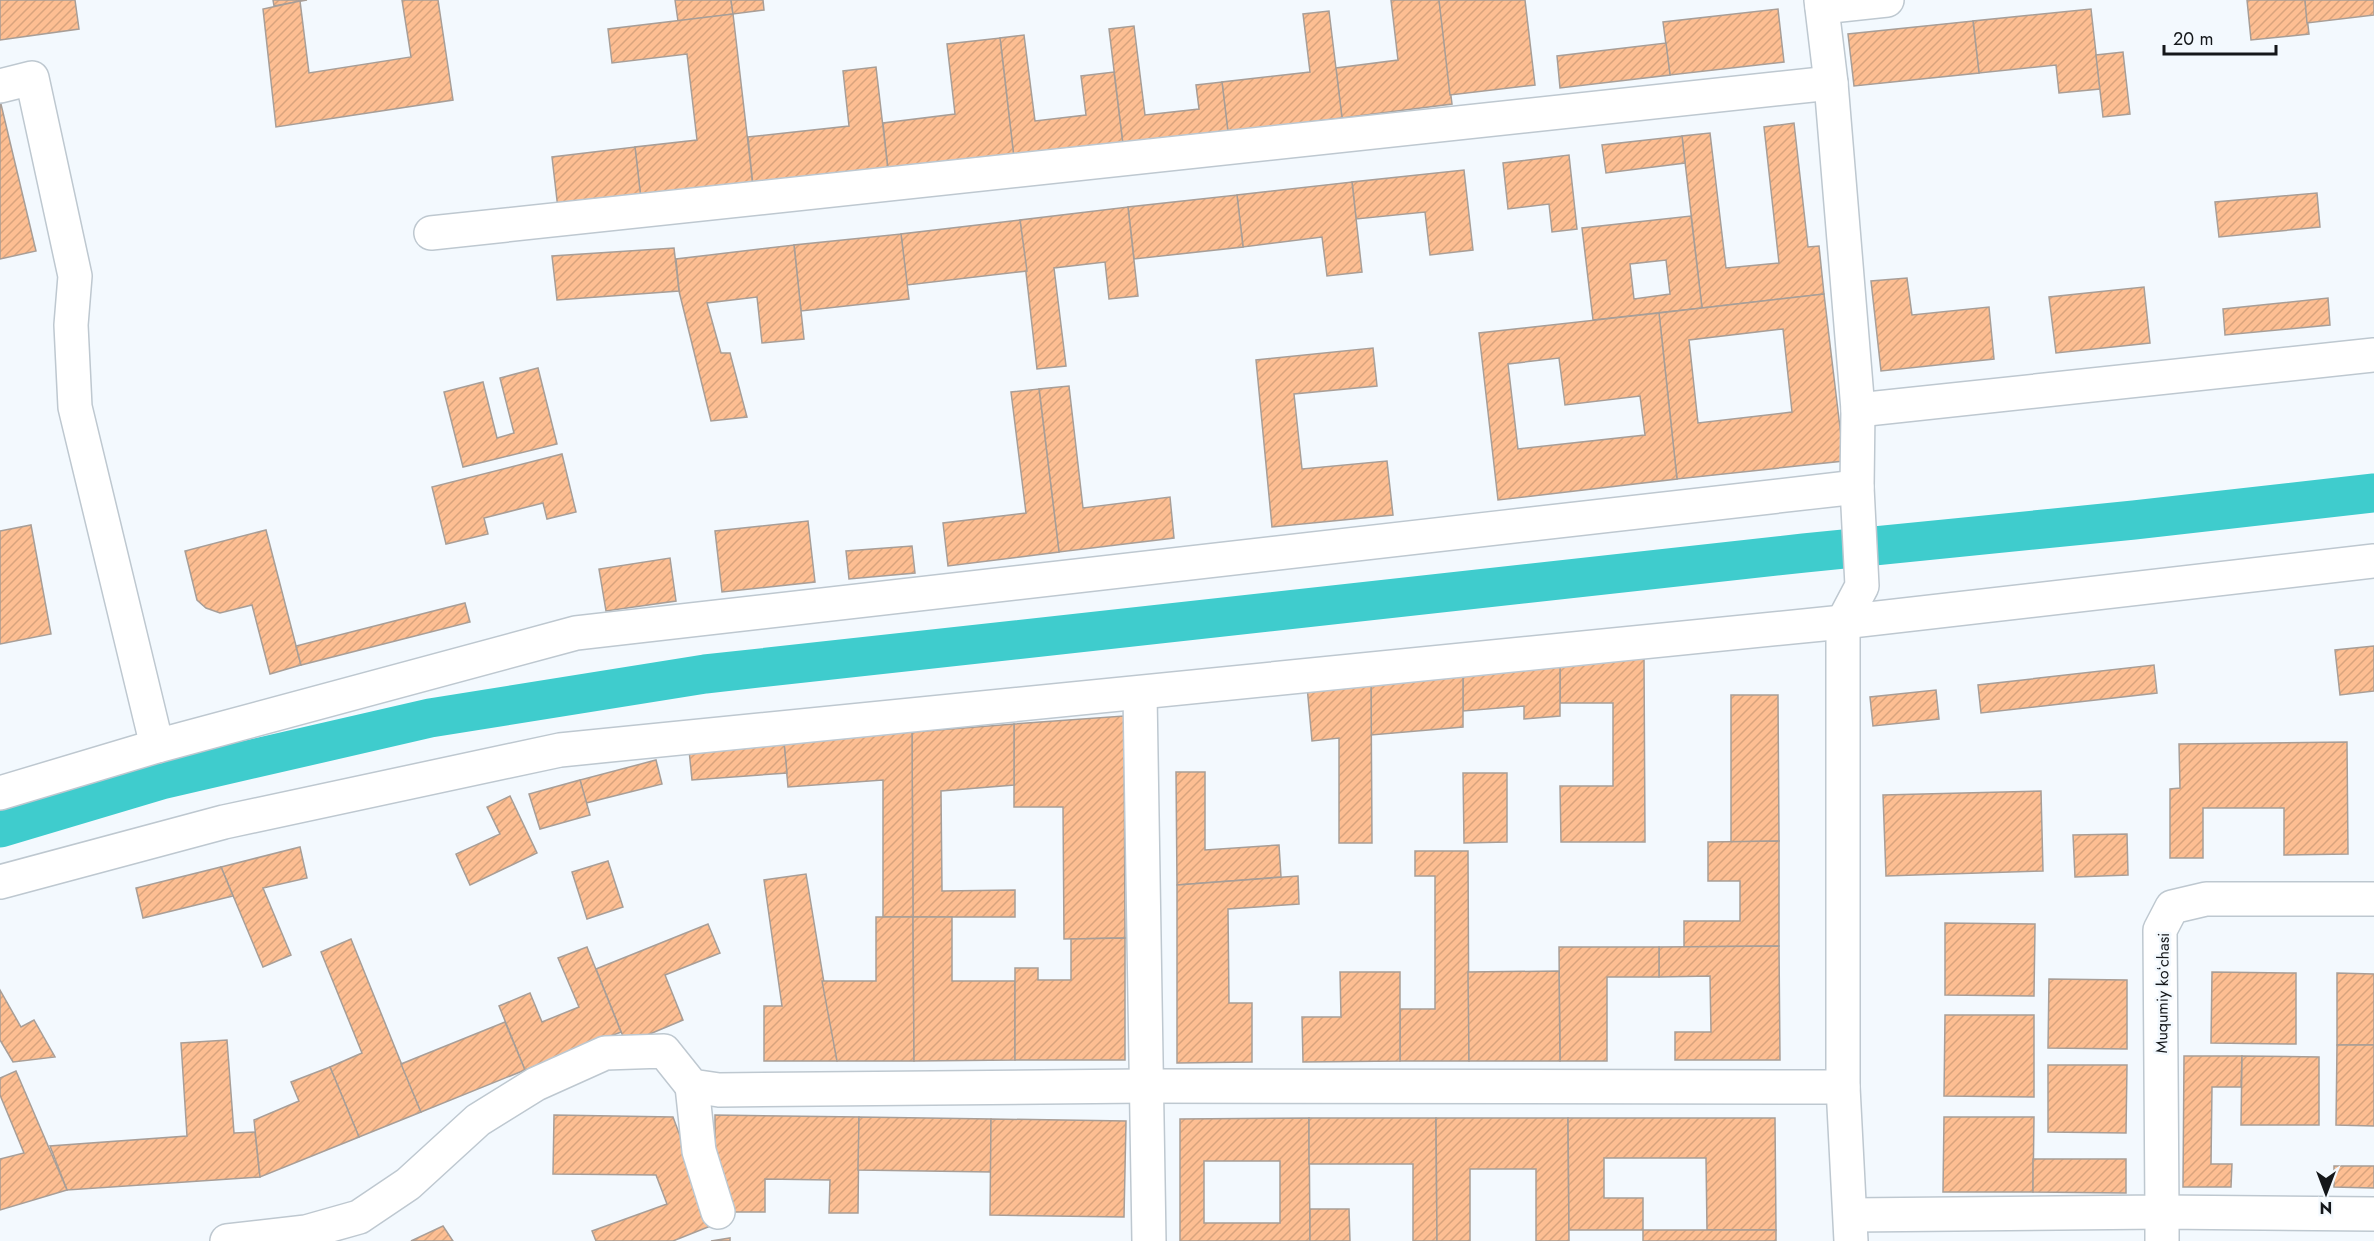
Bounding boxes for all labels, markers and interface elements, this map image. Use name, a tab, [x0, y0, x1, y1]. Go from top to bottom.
scale bar	[2164, 18, 2276, 56]
text: 20 m	[2173, 26, 2213, 52]
street label: Muqumiy koʻchasi	[2150, 932, 2175, 1054]
north arrow	[2296, 1163, 2356, 1223]
text: N	[2320, 1196, 2332, 1219]

